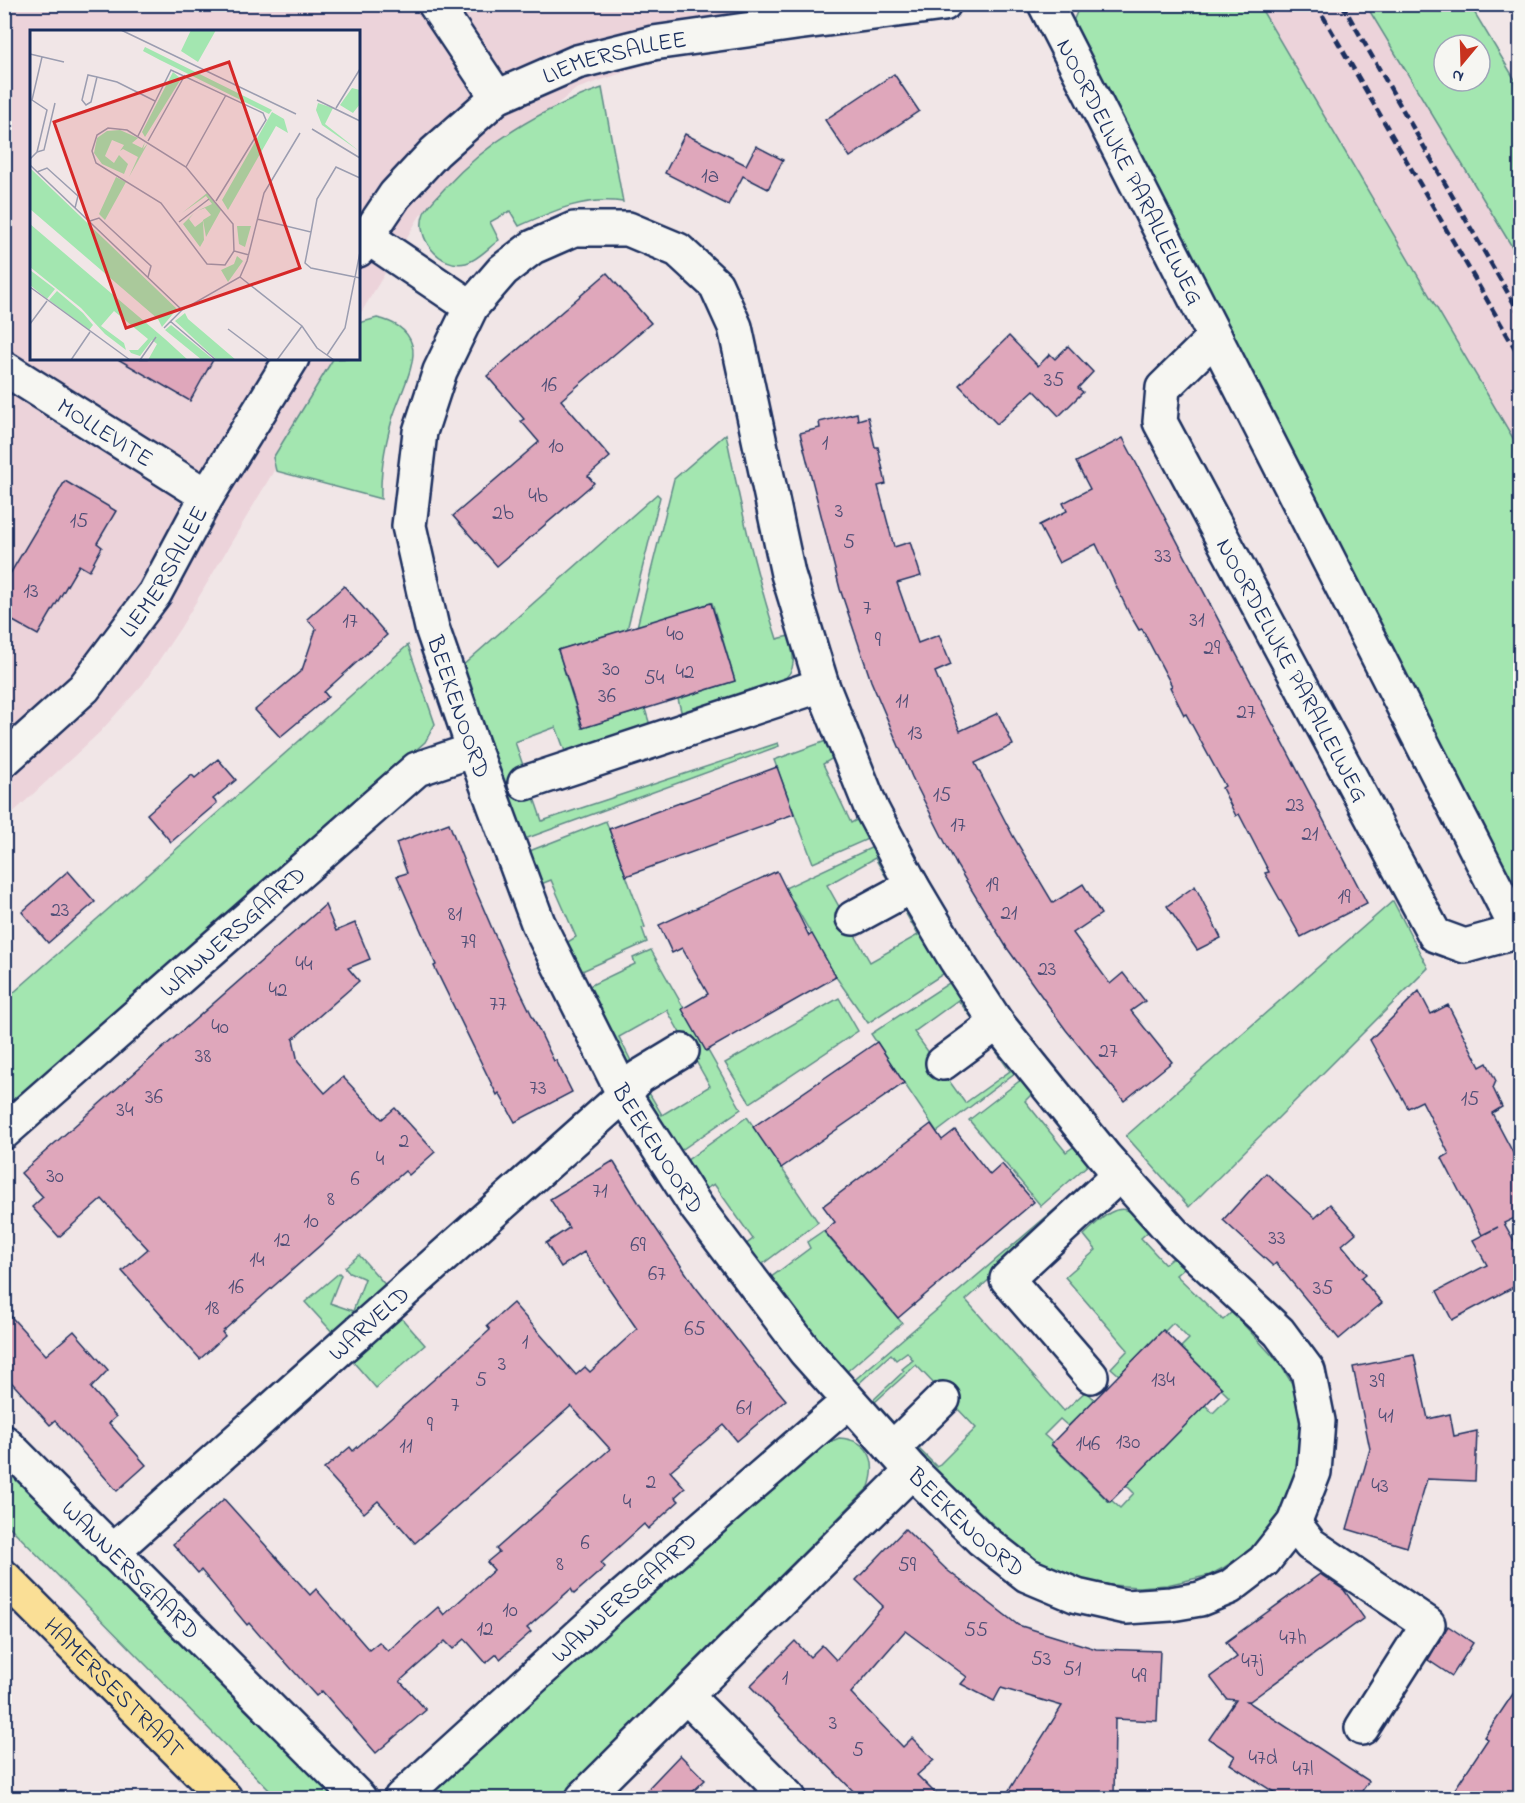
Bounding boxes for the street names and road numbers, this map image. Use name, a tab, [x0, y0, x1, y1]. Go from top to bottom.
street label: LIEMERSALLEE	[538, 23, 689, 95]
street label: NOORDELIJKE PARALLELWEG	[1046, 33, 1211, 312]
street label: MOLLEVITE	[49, 391, 159, 478]
street label: LIEMERSALLEE	[112, 500, 218, 646]
street label: NOORDELIJKE PARALLELWEG	[1205, 533, 1376, 809]
street label: BEEKENOORD	[416, 630, 498, 784]
street label: WANNERSGAARD	[153, 859, 315, 1007]
street label: BEEKENOORD	[601, 1078, 711, 1221]
street label: WARVELD	[322, 1279, 419, 1371]
street label: BEEKENOORD	[898, 1460, 1031, 1587]
street label: WANNERSGAARD	[52, 1493, 207, 1649]
street label: WANNERSGAARD	[544, 1525, 706, 1673]
street label: HAMERSESTRAAT	[34, 1611, 191, 1768]

